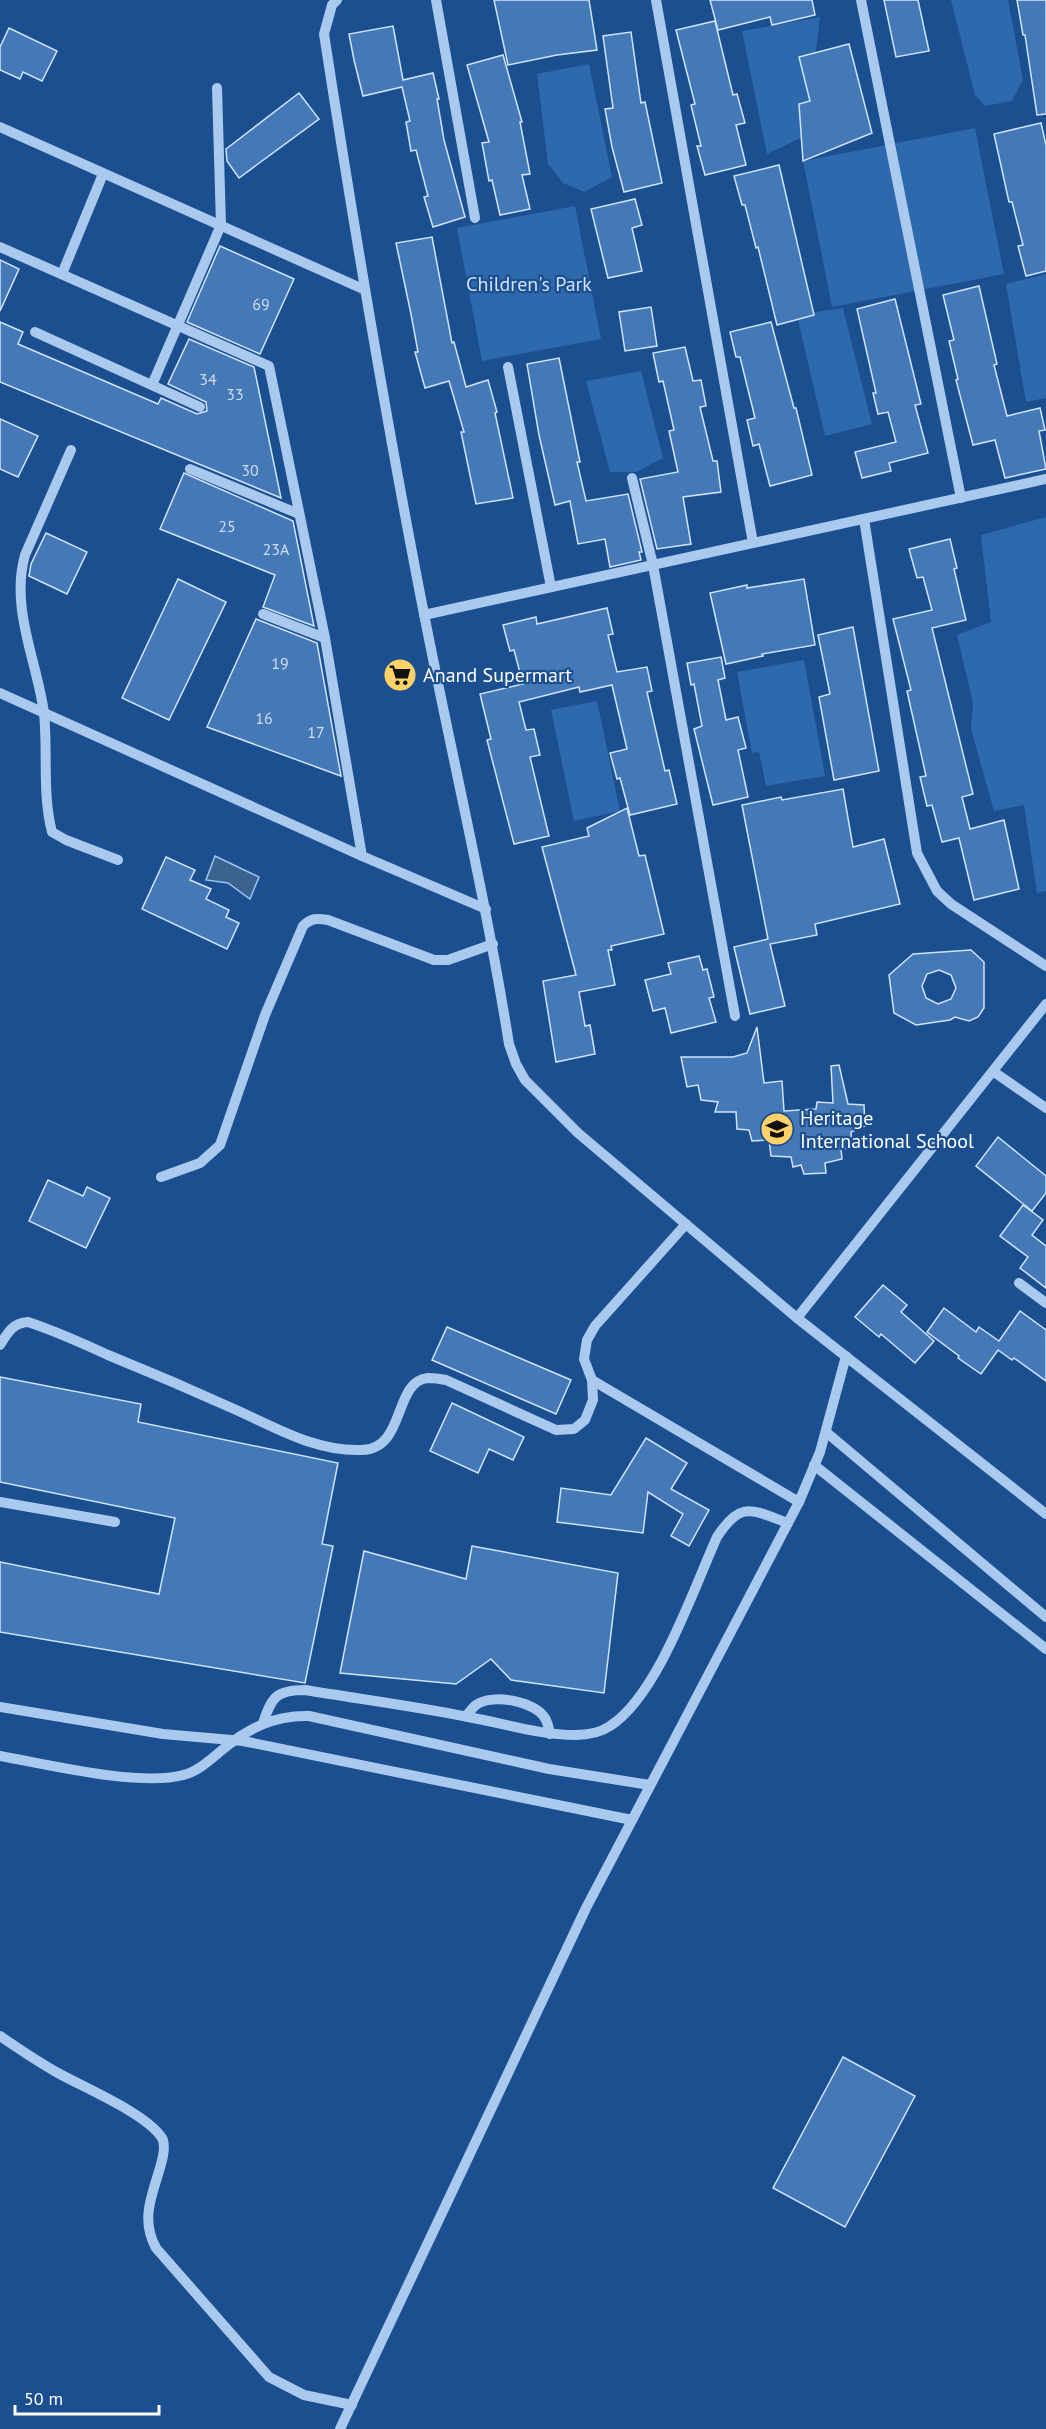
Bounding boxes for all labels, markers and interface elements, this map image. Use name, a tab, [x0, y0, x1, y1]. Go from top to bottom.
park label: Children's Park	[466, 271, 592, 297]
house number: 69	[252, 294, 270, 314]
house number: 34	[199, 369, 217, 389]
house number: 33	[226, 384, 244, 404]
house number: 30	[241, 460, 259, 480]
house number: 25	[218, 516, 236, 536]
house number: 23A	[263, 539, 290, 559]
house number: 19	[271, 653, 289, 673]
supermarket icon: Anand Supermart	[382, 657, 418, 693]
place label: Anand Supermart	[423, 662, 572, 688]
house number: 16	[255, 708, 273, 728]
house number: 17	[307, 722, 325, 742]
place label: Heritage International School	[800, 1105, 974, 1154]
school or university icon: Heritage International School	[759, 1111, 795, 1147]
scale bar	[15, 2378, 159, 2416]
text: 50 m	[24, 2387, 63, 2410]

